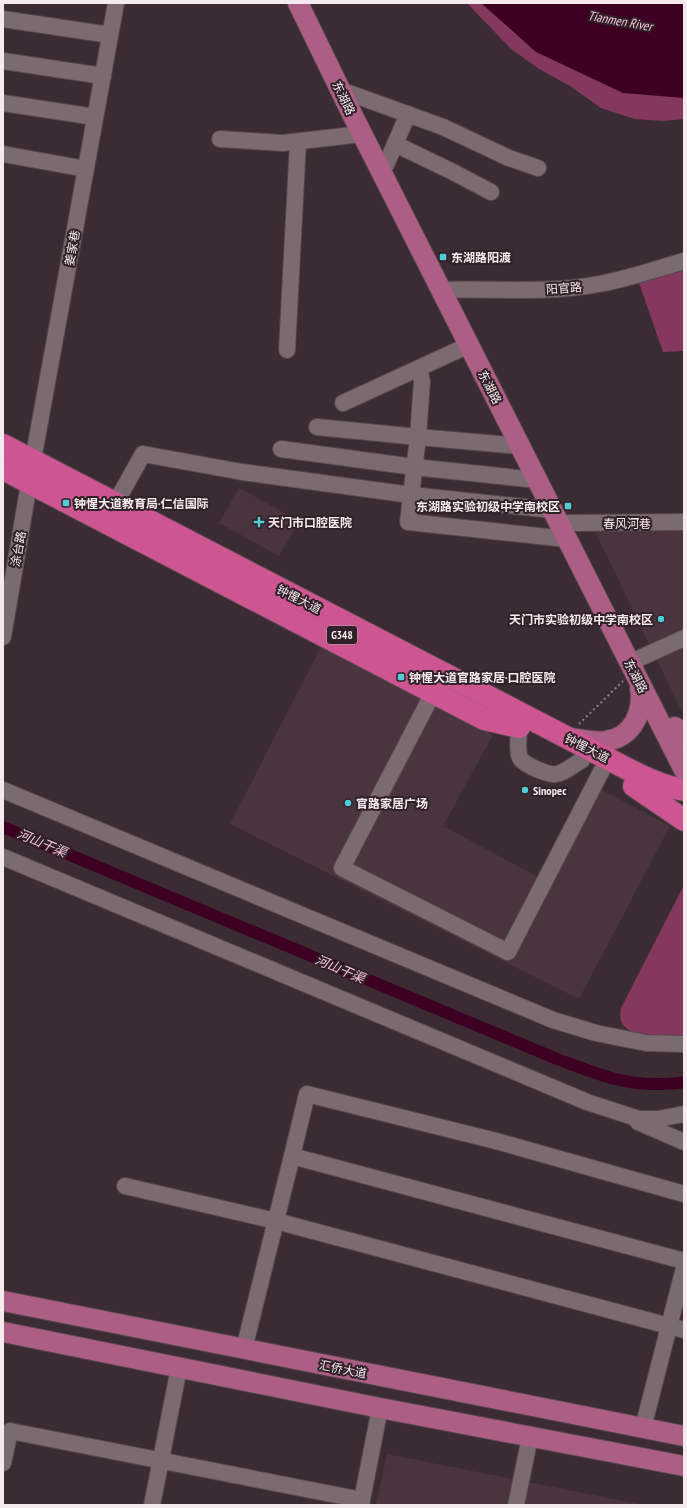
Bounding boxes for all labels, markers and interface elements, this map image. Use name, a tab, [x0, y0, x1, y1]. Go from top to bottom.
water label: Tianmen River	[587, 7, 656, 35]
street label: 东湖路	[329, 79, 359, 117]
street label: 姜家巷	[61, 229, 83, 267]
place label: 东湖路阳渡	[451, 250, 511, 265]
marker: 东湖路阳渡	[438, 252, 448, 262]
street label: 阳官路	[546, 279, 582, 297]
street label: 东湖路	[475, 368, 505, 406]
place label: 钟惺大道教育局·仁信国际	[74, 496, 209, 511]
marker: 钟惺大道教育局·仁信国际	[61, 498, 71, 508]
place label: 东湖路实验初级中学南校区	[416, 499, 560, 514]
marker: 东湖路实验初级中学南校区	[563, 501, 573, 511]
place label: 天门市口腔医院	[268, 515, 352, 530]
marker: 天门市口腔医院	[253, 516, 265, 528]
street label: 春风河巷	[603, 516, 651, 531]
street label: 涂台路	[7, 530, 29, 568]
street label: 钟惺大道	[274, 581, 324, 617]
place label: 天门市实验初级中学南校区	[509, 612, 653, 627]
marker: 天门市实验初级中学南校区	[656, 614, 666, 624]
road number: G348	[327, 626, 357, 644]
street label: 东湖路	[621, 657, 651, 695]
place label: 钟惺大道官路家居·口腔医院	[409, 670, 556, 685]
marker: 钟惺大道官路家居·口腔医院	[396, 672, 406, 682]
street label: 钟惺大道	[562, 730, 612, 766]
place label: Sinopec	[533, 783, 567, 798]
marker: Sinopec	[520, 785, 530, 795]
place label: 官路家居广场	[356, 796, 428, 811]
marker: 官路家居广场	[343, 798, 353, 808]
water label: 河山干渠	[15, 825, 71, 862]
water label: 河山干渠	[313, 951, 369, 988]
street label: 汇侨大道	[318, 1357, 368, 1381]

